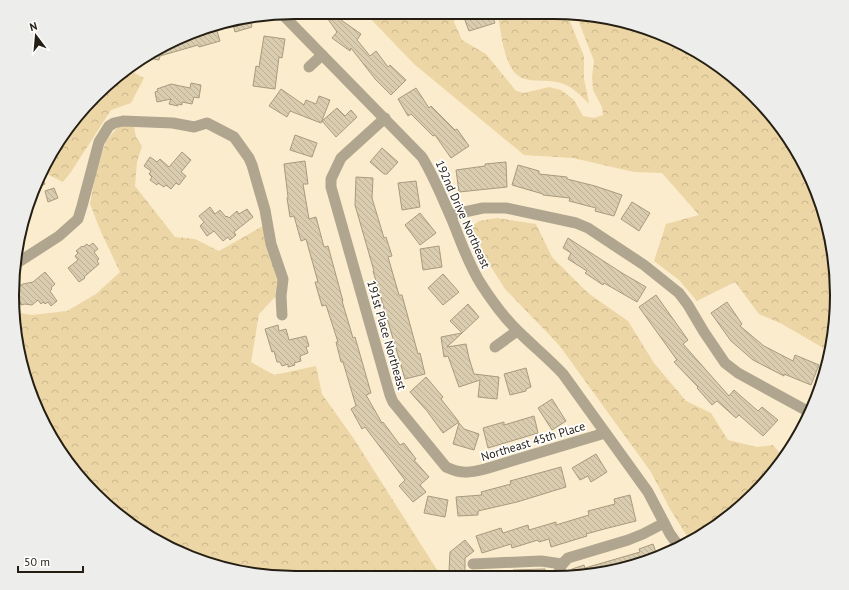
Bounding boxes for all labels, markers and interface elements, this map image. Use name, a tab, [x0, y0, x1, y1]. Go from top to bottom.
north arrow	[16, 16, 56, 56]
text: N	[28, 19, 39, 34]
street label: 192nd Drive Northeast	[432, 158, 494, 270]
street label: 191st Place Northeast	[364, 278, 410, 392]
street label: Northeast 45th Place	[479, 418, 587, 464]
scale bar	[18, 548, 83, 574]
text: 50 m	[24, 554, 50, 569]

